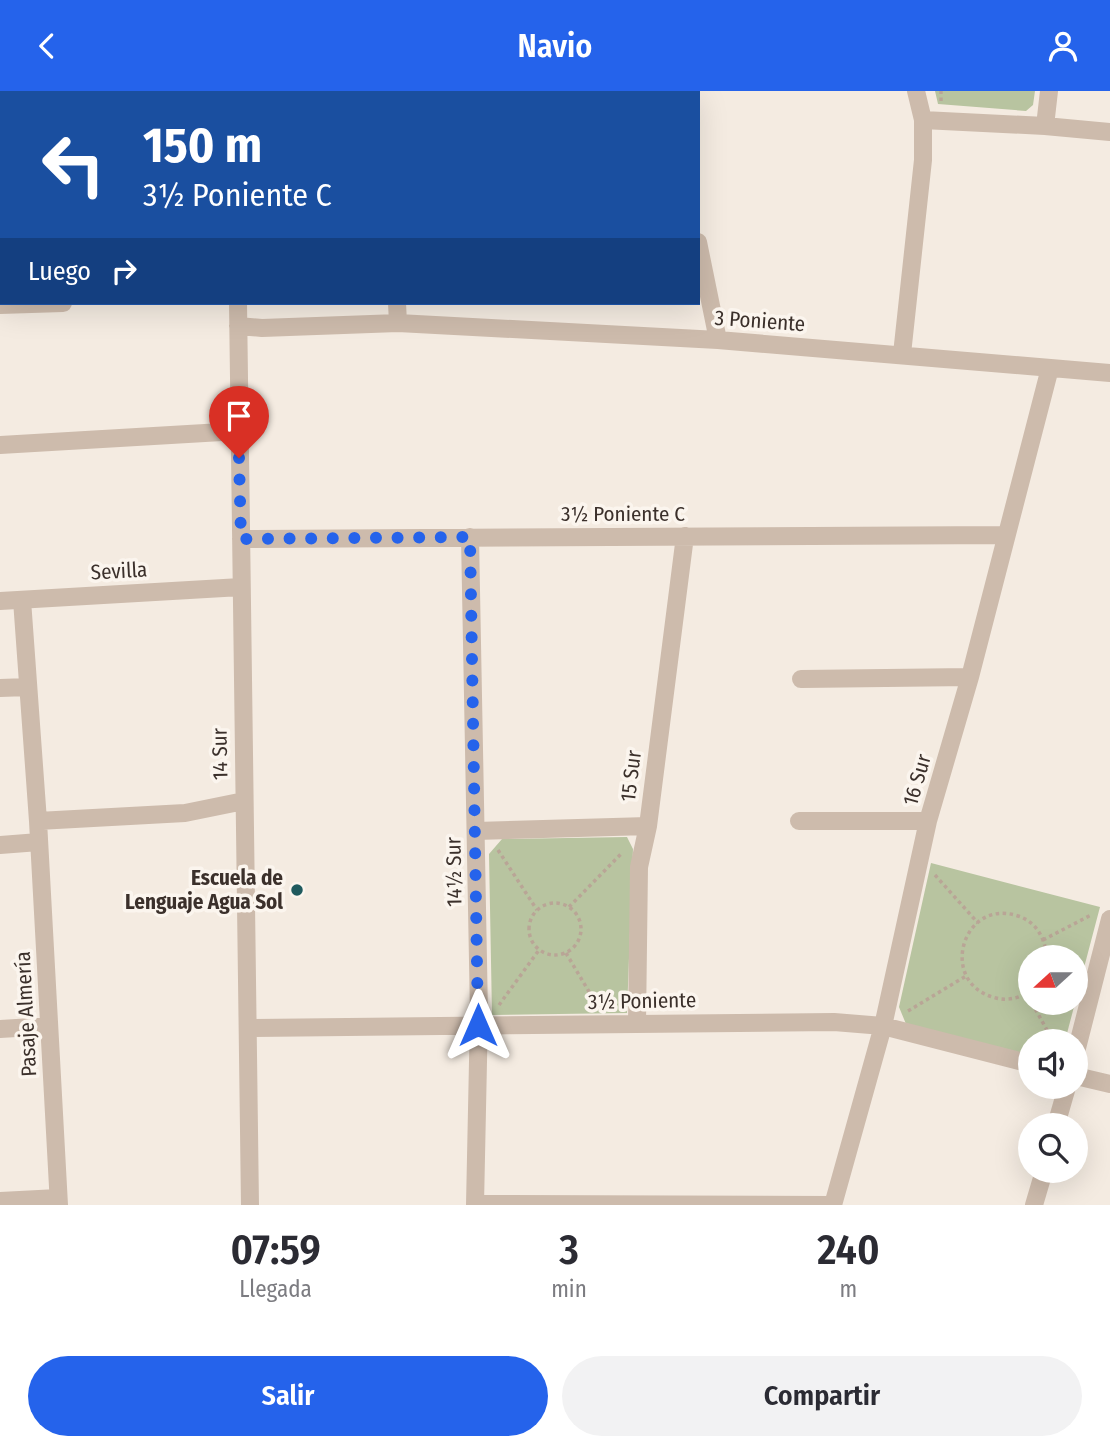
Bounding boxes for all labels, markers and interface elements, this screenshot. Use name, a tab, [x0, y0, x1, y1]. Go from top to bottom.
icon: back	[28, 27, 66, 65]
text: Navio	[518, 27, 592, 65]
icon: person	[1044, 27, 1082, 65]
text: 150 m	[143, 116, 262, 175]
icon: left	[28, 119, 119, 210]
text: 3½ Poniente C	[143, 176, 332, 214]
icon: right	[105, 252, 143, 290]
text: Luego	[28, 256, 91, 287]
street label: 3 Poniente	[714, 305, 806, 337]
pin	[209, 386, 269, 458]
icon: arrive	[220, 397, 258, 435]
street label: 3½ Poniente C	[561, 501, 685, 527]
street label: Sevilla	[90, 557, 148, 585]
street label: 14 Sur	[207, 727, 233, 780]
street label: 15 Sur	[615, 748, 647, 803]
street label: 16 Sur	[897, 751, 937, 809]
street label: 14½ Sur	[440, 836, 468, 907]
place label: Escuela de Lenguaje Agua Sol	[125, 865, 283, 915]
marker: Escuela de Lenguaje Agua Sol	[289, 882, 305, 898]
north arrow	[1018, 945, 1088, 1015]
map controls	[1018, 945, 1088, 1183]
street label: Pasaje Almería	[10, 951, 42, 1077]
street label: 3½ Poniente	[588, 987, 696, 1015]
position arrow	[441, 988, 515, 1062]
button: sound	[1018, 1029, 1088, 1099]
button: search	[1018, 1113, 1088, 1183]
text: 07:59	[230, 1225, 321, 1275]
text: 3	[559, 1225, 579, 1275]
text: 240	[817, 1225, 880, 1275]
text: Llegada	[239, 1275, 312, 1303]
text: min	[551, 1275, 587, 1303]
text: m	[840, 1275, 857, 1303]
button: Salir	[28, 1356, 548, 1436]
button: Compartir	[562, 1356, 1082, 1436]

